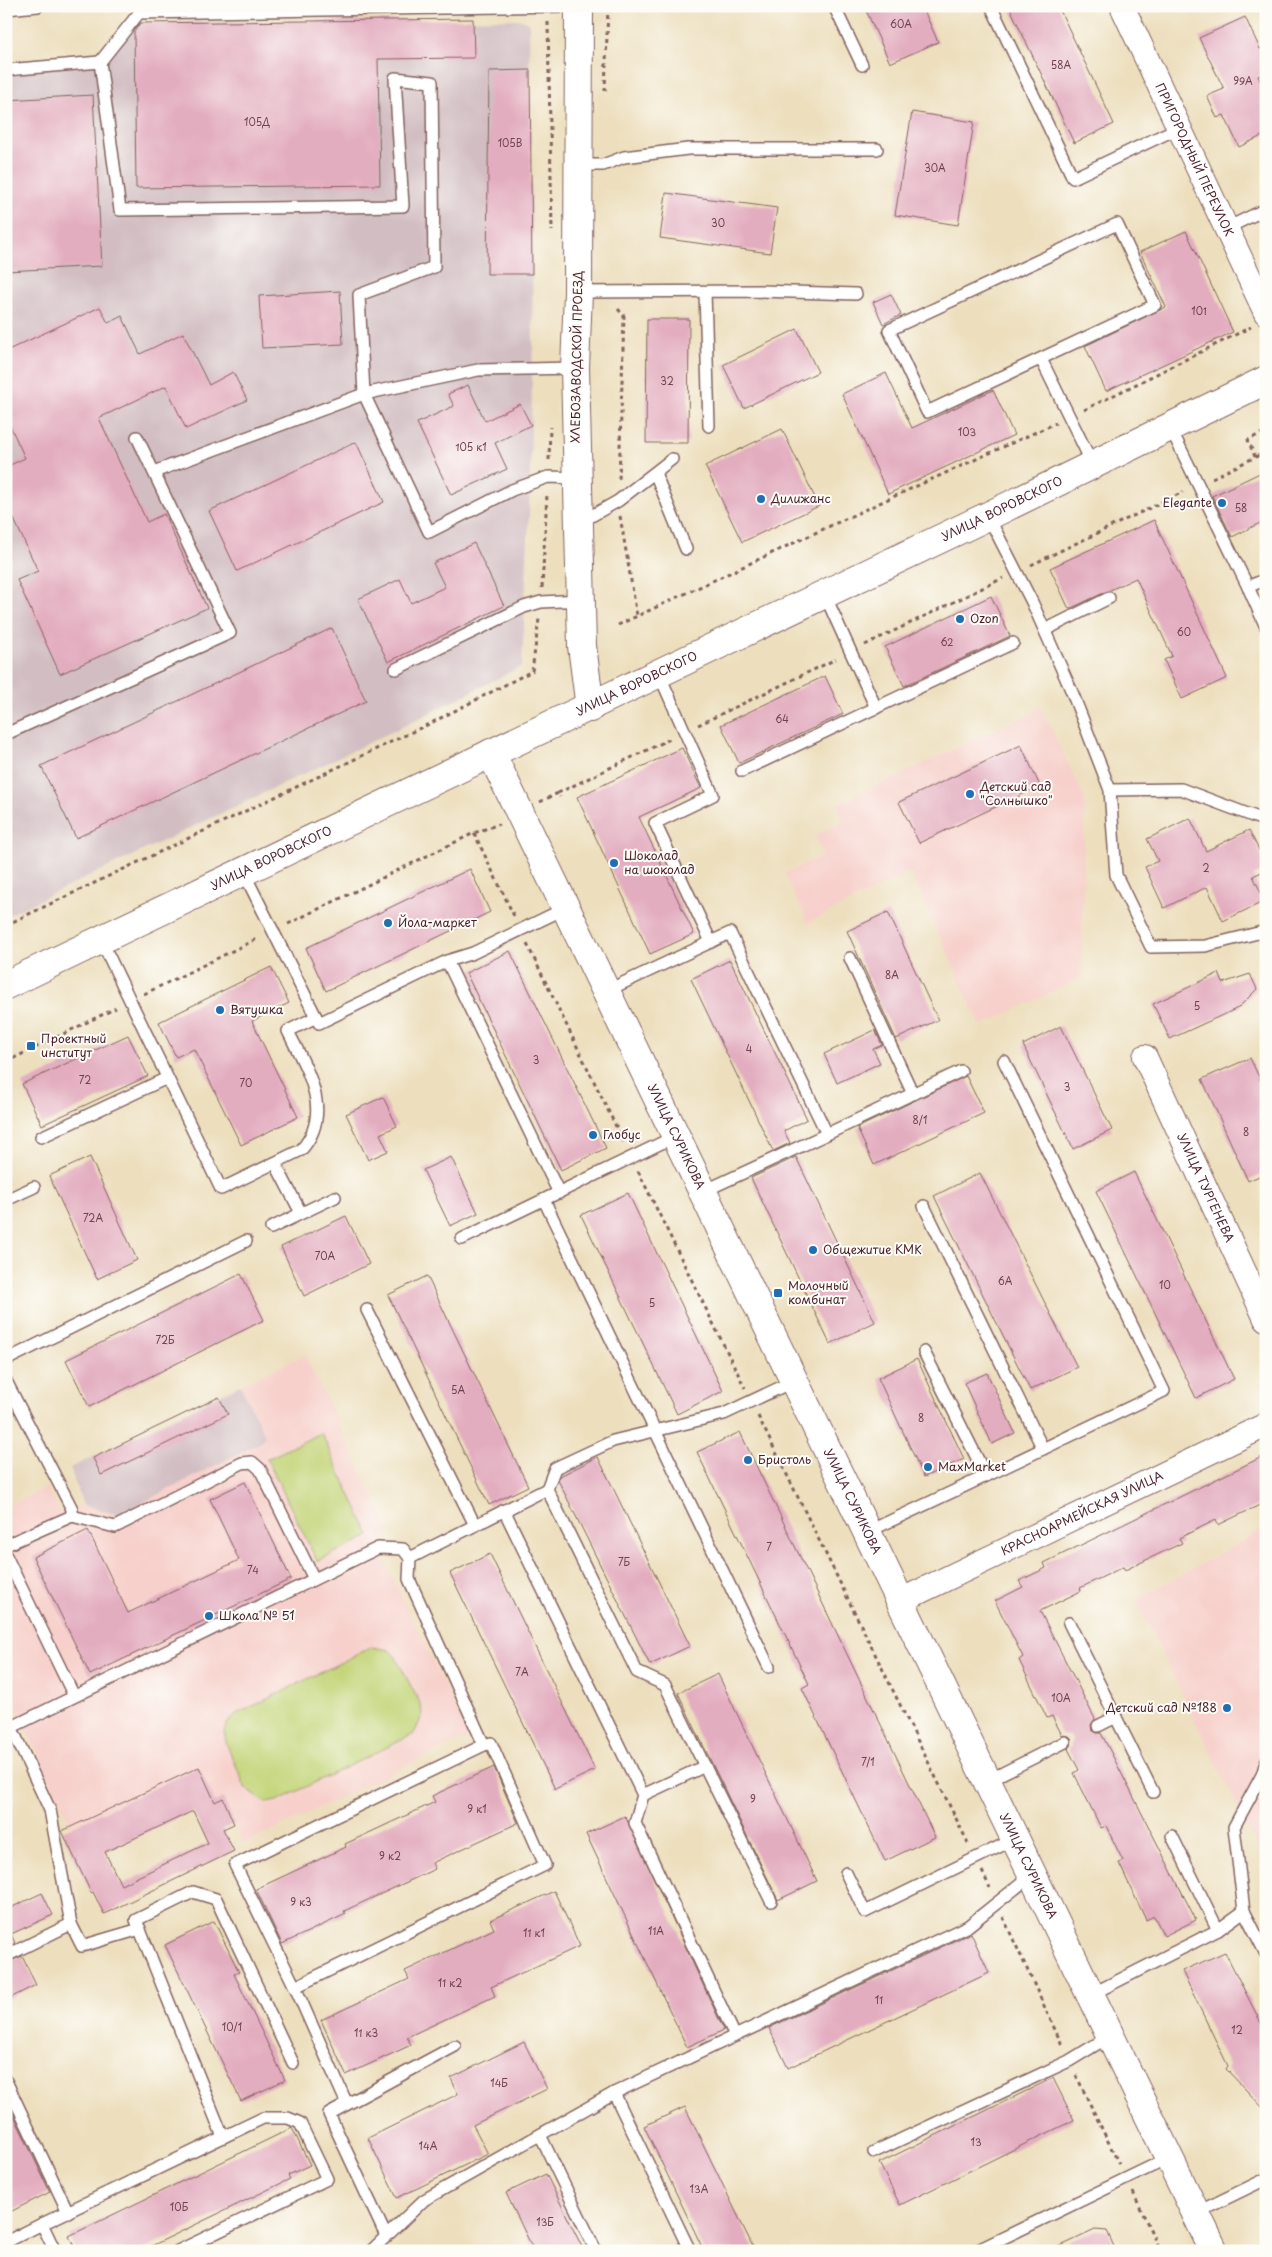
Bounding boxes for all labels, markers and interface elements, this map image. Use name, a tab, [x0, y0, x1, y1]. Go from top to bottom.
house number: 60А	[890, 16, 912, 31]
house number: 58А	[1051, 57, 1072, 72]
house number: 99А	[1233, 73, 1253, 88]
street label: ПРИГОРОДНЫЙ ПЕРЕУЛОК	[1151, 80, 1239, 239]
house number: 105Д	[244, 114, 270, 129]
house number: 105В	[498, 135, 523, 150]
house number: 30А	[924, 160, 946, 175]
house number: 30	[711, 215, 725, 230]
street label: ХЛЕБОЗАВОДСКОЙ ПРОЕЗД	[565, 271, 587, 443]
house number: 101	[1191, 303, 1207, 318]
house number: 32	[660, 373, 674, 388]
house number: 103	[958, 424, 976, 439]
house number: 105 к1	[455, 439, 487, 454]
street label: УЛИЦА ВОРОВСКОГО	[938, 471, 1065, 545]
place label: Дилижанс	[770, 489, 831, 507]
marker: Дилижанс	[755, 493, 767, 505]
place label: Elegante	[1163, 493, 1212, 511]
marker: Elegante	[1216, 497, 1228, 509]
house number: 58	[1235, 500, 1247, 515]
place label: Ozon	[970, 609, 999, 627]
marker: Ozon	[954, 613, 966, 625]
house number: 60	[1177, 624, 1191, 639]
house number: 62	[940, 634, 954, 649]
street label: УЛИЦА ВОРОВСКОГО	[573, 646, 700, 720]
house number: 64	[775, 711, 789, 726]
place label: Детский сад "Солнышко"	[979, 777, 1053, 809]
marker: Детский сад "Солнышко"	[964, 788, 976, 800]
street label: УЛИЦА ВОРОВСКОГО	[207, 821, 335, 894]
place label: Шоколад на шоколад	[624, 846, 695, 878]
marker: Шоколад на шоколад	[608, 857, 620, 869]
house number: 2	[1202, 860, 1210, 875]
place label: Йола-маркет	[398, 913, 477, 931]
marker: Йола-маркет	[382, 917, 394, 929]
house number: 8А	[885, 967, 899, 982]
house number: 5	[1194, 998, 1200, 1013]
place label: Вятушка	[230, 1000, 284, 1018]
marker: Вятушка	[214, 1004, 226, 1016]
place label: Проектный институт	[41, 1029, 107, 1061]
marker: Проектный институт	[25, 1040, 37, 1052]
house number: 4	[746, 1041, 753, 1056]
house number: 3	[533, 1052, 539, 1067]
house number: 72	[79, 1072, 91, 1087]
house number: 70	[240, 1075, 252, 1090]
house number: 3	[1064, 1079, 1070, 1094]
street label: УЛИЦА СУРИКОВА	[644, 1080, 710, 1192]
house number: 8/1	[913, 1112, 927, 1127]
house number: 8	[1243, 1124, 1249, 1139]
place label: Глобус	[603, 1125, 641, 1143]
marker: Глобус	[587, 1129, 599, 1141]
street label: УЛИЦА ТУРГЕНЕВА	[1173, 1130, 1239, 1245]
house number: 72А	[83, 1210, 103, 1225]
place label: Общежитие КМК	[823, 1240, 922, 1258]
marker: Общежитие КМК	[807, 1244, 819, 1256]
house number: 70А	[315, 1248, 336, 1263]
house number: 6А	[998, 1273, 1013, 1288]
place label: Молочный комбинат	[788, 1276, 849, 1308]
house number: 10	[1159, 1277, 1171, 1292]
marker: Молочный комбинат	[772, 1287, 784, 1299]
house number: 5	[649, 1295, 655, 1310]
house number: 72Б	[155, 1332, 175, 1347]
house number: 5А	[451, 1382, 465, 1397]
house number: 8	[918, 1410, 924, 1425]
street label: УЛИЦА СУРИКОВА	[820, 1445, 886, 1557]
place label: Бристоль	[758, 1450, 811, 1468]
marker: Бристоль	[742, 1454, 754, 1466]
place label: MaxMarket	[938, 1457, 1006, 1475]
marker: MaxMarket	[922, 1461, 934, 1473]
street label: КРАСНОАРМЕЙСКАЯ УЛИЦА	[997, 1466, 1166, 1559]
house number: 7	[766, 1539, 772, 1554]
house number: 7Б	[618, 1554, 631, 1569]
house number: 74	[247, 1562, 259, 1577]
place label: Школа № 51	[219, 1606, 295, 1624]
marker: Школа № 51	[203, 1610, 215, 1622]
house number: 7А	[515, 1664, 529, 1679]
house number: 10А	[1051, 1690, 1071, 1705]
place label: Детский сад №188	[1105, 1698, 1217, 1716]
marker: Детский сад №188	[1221, 1702, 1233, 1714]
house number: 7/1	[861, 1754, 875, 1769]
house number: 9	[750, 1791, 756, 1806]
house number: 9 к1	[467, 1801, 487, 1816]
street label: УЛИЦА СУРИКОВА	[996, 1810, 1062, 1922]
house number: 9 к2	[379, 1848, 401, 1863]
house number: 9 к3	[290, 1894, 312, 1909]
house number: 11А	[648, 1923, 664, 1938]
house number: 11 к1	[523, 1925, 545, 1940]
house number: 11 к2	[438, 1975, 462, 1990]
house number: 11	[875, 1992, 883, 2007]
house number: 10/1	[222, 2019, 242, 2034]
house number: 12	[1231, 2022, 1243, 2037]
house number: 11 к3	[354, 2025, 378, 2040]
house number: 14Б	[490, 2075, 508, 2090]
house number: 13	[970, 2134, 982, 2149]
house number: 14А	[419, 2138, 438, 2153]
house number: 13А	[690, 2181, 709, 2196]
house number: 10Б	[170, 2199, 189, 2214]
house number: 13Б	[536, 2214, 554, 2229]

